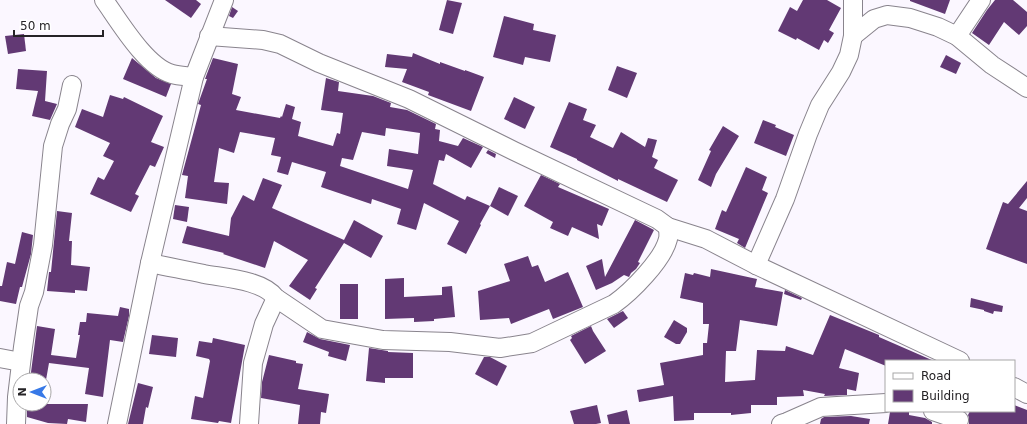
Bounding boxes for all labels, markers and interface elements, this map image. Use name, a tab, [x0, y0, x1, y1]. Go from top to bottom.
scale bar	[14, 12, 103, 38]
text: 50 m	[20, 19, 51, 33]
legend	[885, 360, 1015, 412]
text: Road	[921, 369, 951, 383]
north arrow	[12, 372, 52, 412]
text: N	[16, 387, 29, 397]
text: Building	[921, 389, 970, 403]

